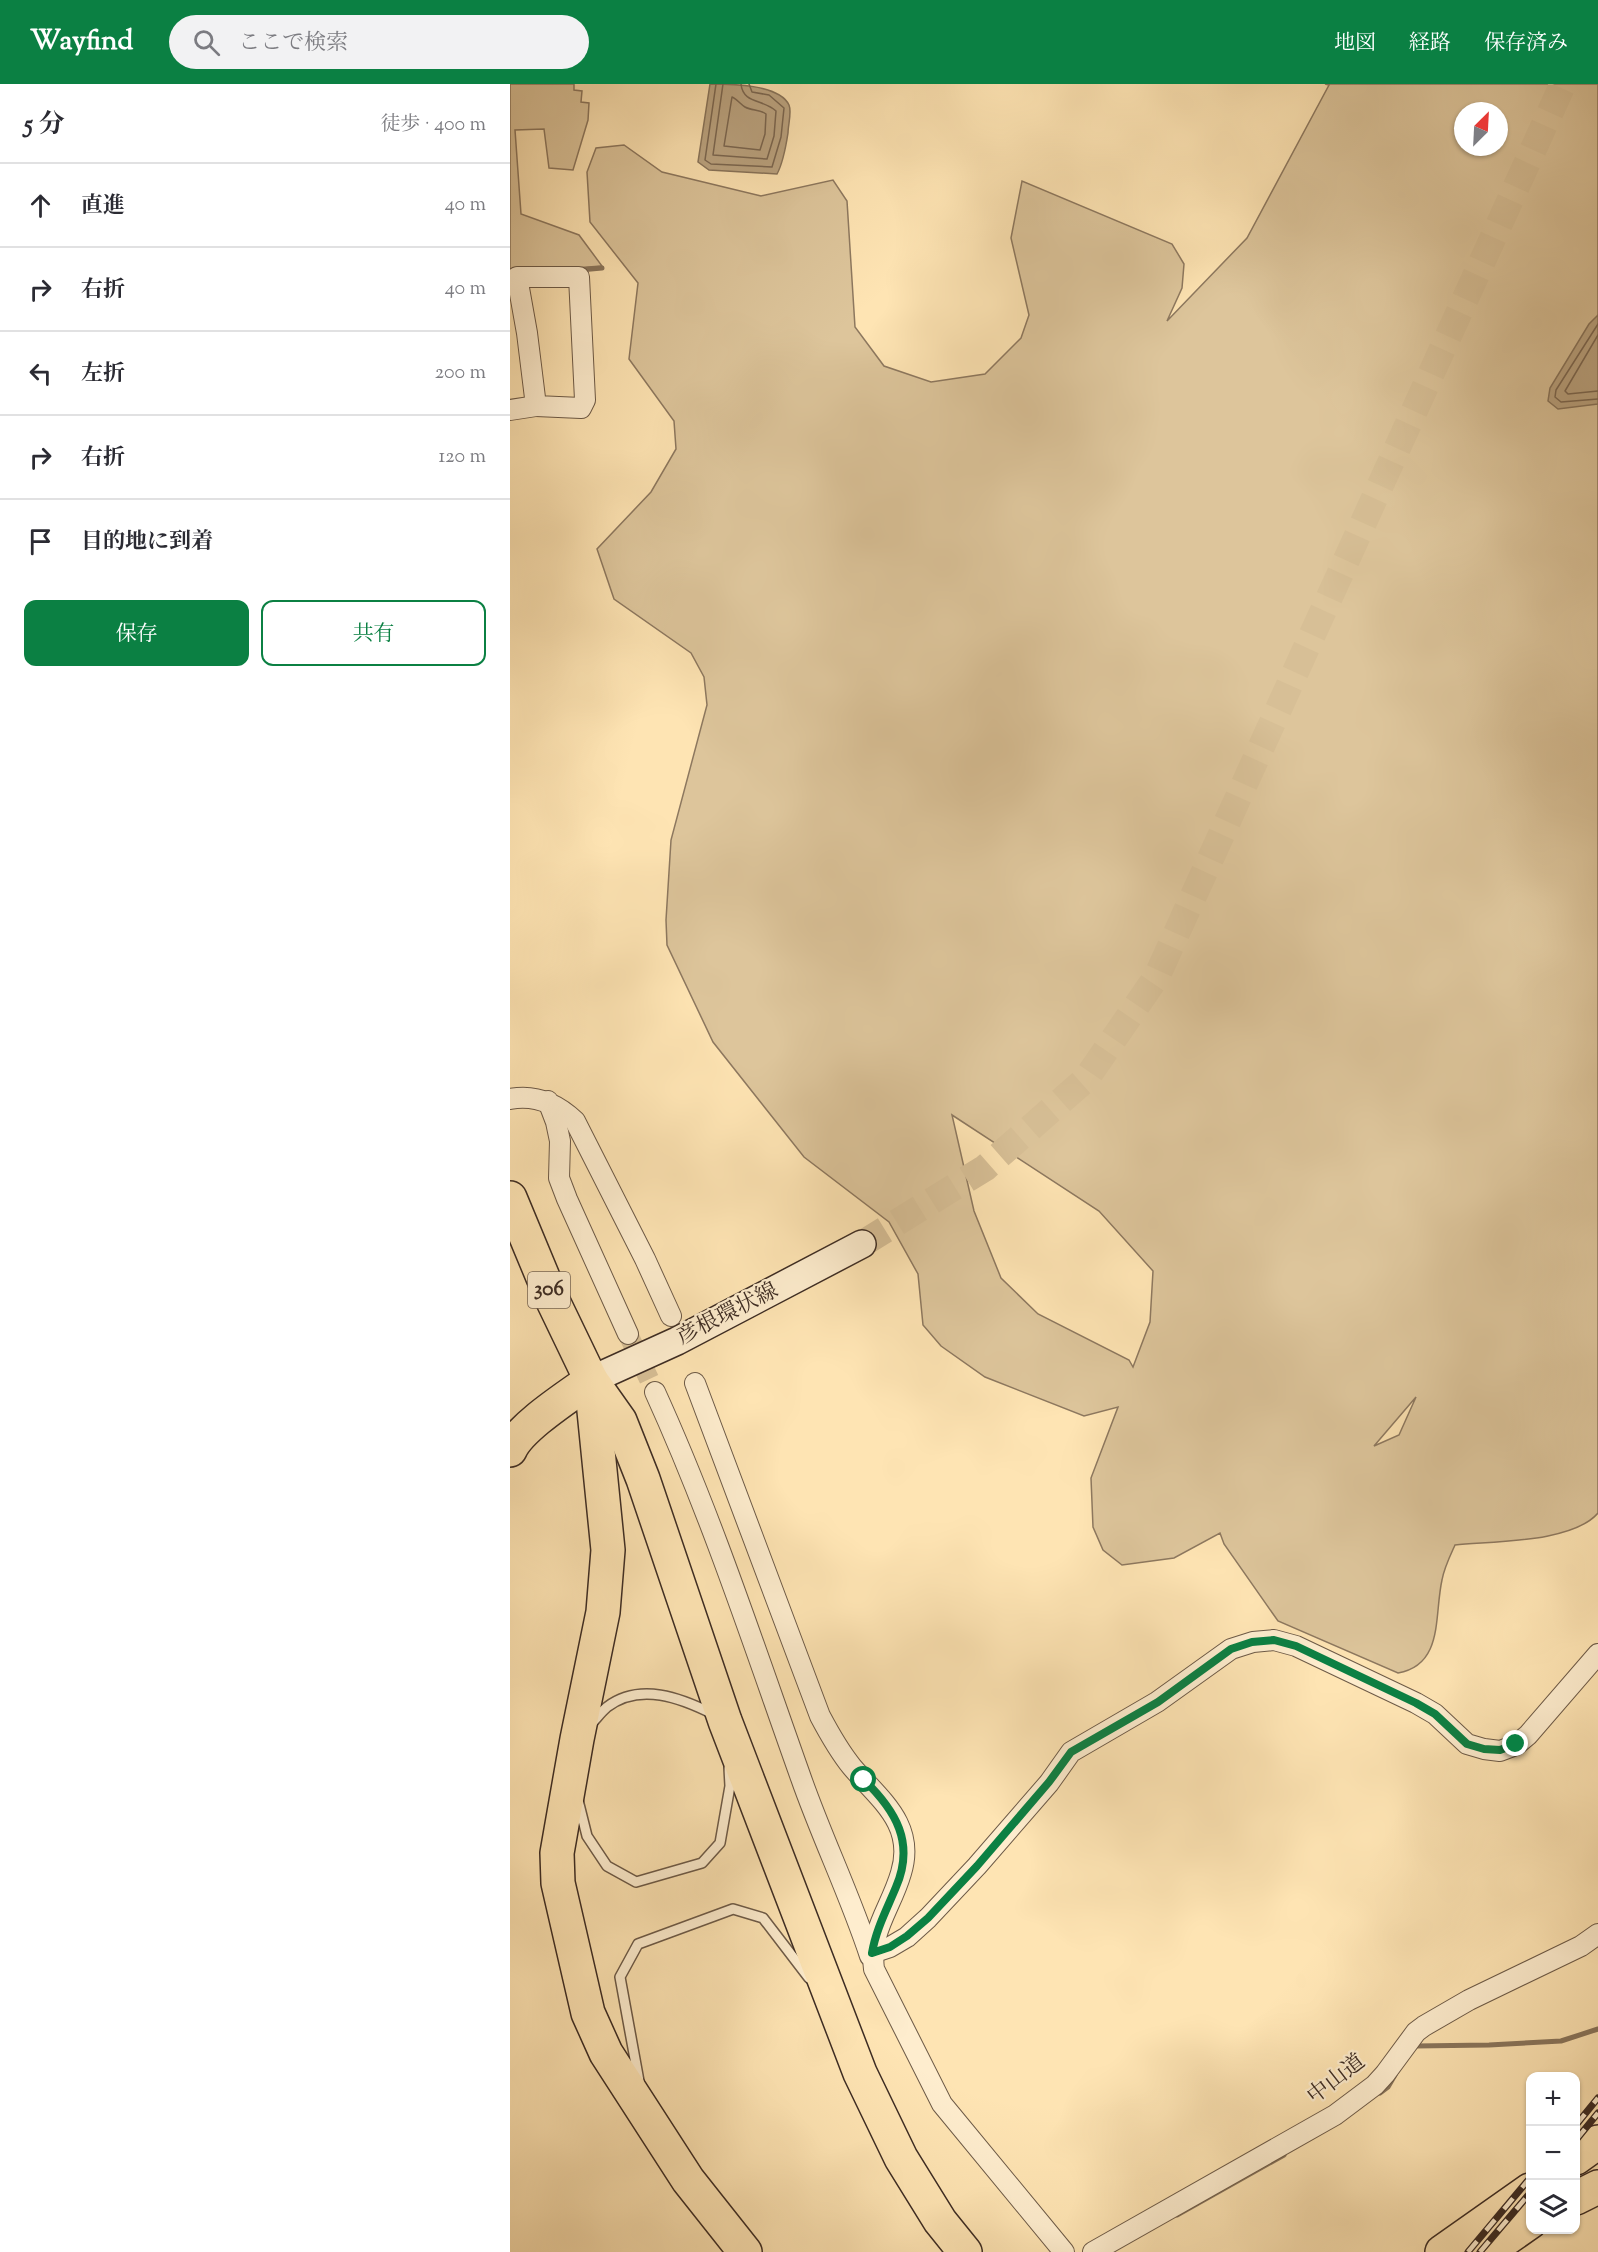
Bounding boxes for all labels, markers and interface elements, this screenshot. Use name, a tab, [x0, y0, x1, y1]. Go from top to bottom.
search box	[169, 15, 589, 69]
text: Wayfind	[30, 22, 133, 62]
icon: search	[190, 26, 223, 59]
text: ここで検索	[238, 28, 348, 60]
text: 地図	[1334, 29, 1376, 59]
text: 経路	[1409, 29, 1451, 59]
text: 保存済み	[1484, 29, 1568, 59]
north arrow	[1454, 102, 1508, 156]
text: 5 分	[24, 107, 64, 144]
text: 徒歩 · 400 m	[381, 111, 486, 140]
icon: ahead	[24, 189, 57, 222]
text: 直進	[81, 191, 125, 223]
text: 40 m	[445, 191, 486, 220]
icon: right	[24, 273, 57, 306]
text: 右折	[81, 275, 125, 307]
text: 40 m	[445, 275, 486, 304]
icon: left	[24, 357, 57, 390]
text: 左折	[81, 359, 125, 391]
text: 200 m	[435, 359, 486, 388]
icon: right	[24, 441, 57, 474]
text: 右折	[81, 443, 125, 475]
text: 120 m	[438, 443, 486, 472]
icon: arrive	[24, 525, 57, 558]
text: 目的地に到着	[81, 527, 213, 559]
button: 保存	[24, 600, 249, 666]
button: 共有	[261, 600, 486, 666]
road number: 306	[528, 1272, 570, 1308]
street label: 彦根環状線	[672, 1276, 784, 1354]
route end	[1502, 1730, 1528, 1756]
route start	[850, 1766, 876, 1792]
street label: 中山道	[1301, 2047, 1373, 2113]
map controls	[1526, 2072, 1580, 2234]
button: +	[1526, 2072, 1580, 2126]
button: −	[1526, 2126, 1580, 2180]
button: layers	[1526, 2180, 1580, 2234]

